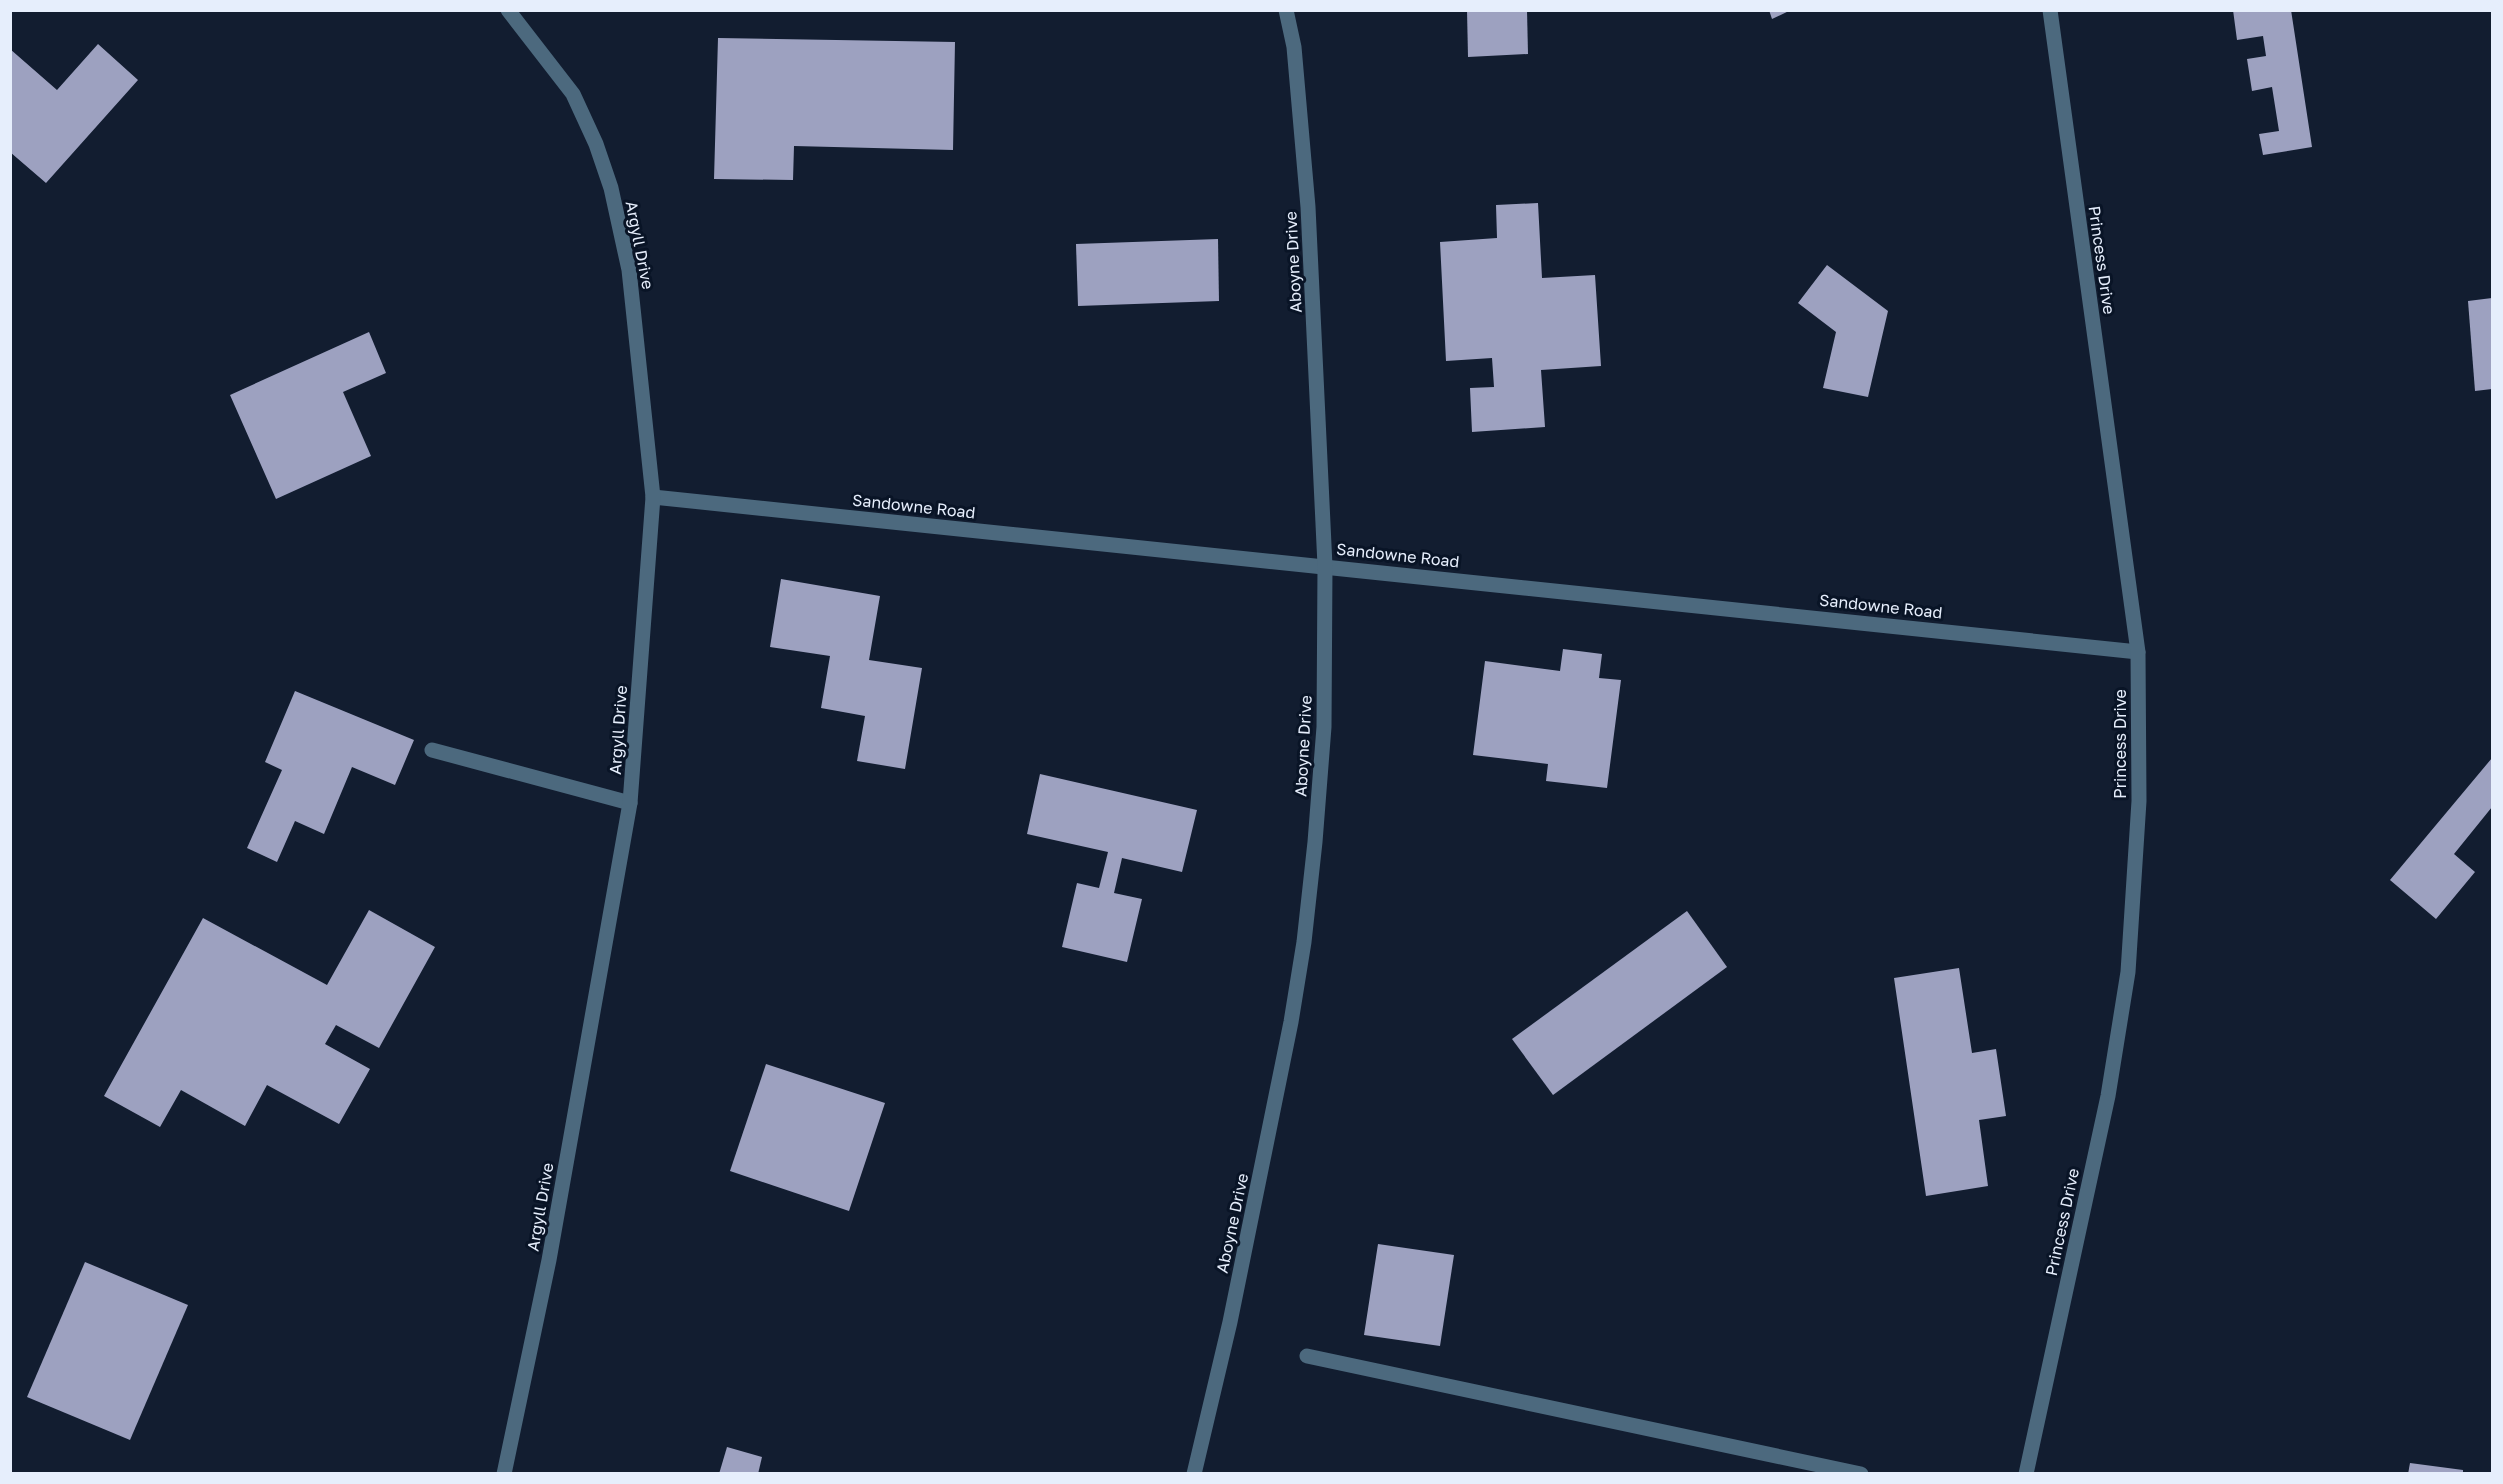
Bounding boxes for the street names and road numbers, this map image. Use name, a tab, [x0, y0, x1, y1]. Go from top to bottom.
street label: Argyll Drive	[622, 199, 658, 291]
street label: Princess Drive	[2084, 204, 2120, 316]
street label: Aboyne Drive	[1280, 211, 1306, 313]
street label: Sandowne Road	[851, 490, 977, 522]
street label: Sandowne Road	[1335, 539, 1461, 571]
street label: Sandowne Road	[1818, 590, 1944, 622]
street label: Argyll Drive	[605, 685, 631, 775]
street label: Princess Drive	[2110, 689, 2130, 799]
street label: Aboyne Drive	[1290, 695, 1316, 797]
street label: Argyll Drive	[522, 1161, 558, 1253]
street label: Princess Drive	[2041, 1166, 2083, 1278]
street label: Aboyne Drive	[1212, 1171, 1252, 1275]

